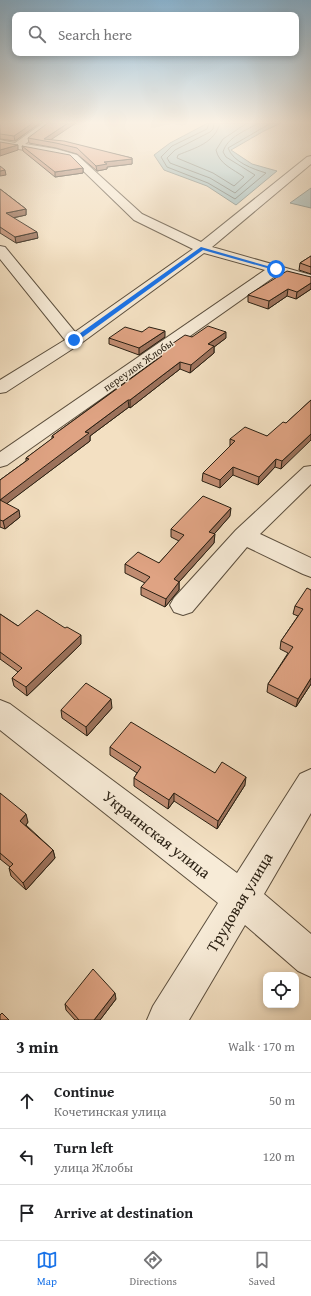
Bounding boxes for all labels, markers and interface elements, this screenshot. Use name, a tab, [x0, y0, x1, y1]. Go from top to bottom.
search box	[12, 12, 299, 56]
icon: search	[26, 23, 48, 45]
text: Search here	[58, 24, 132, 45]
route start	[267, 260, 285, 278]
route end	[65, 331, 83, 349]
street label: переулок Жлобы	[100, 335, 177, 395]
street label: Украинская улица	[98, 784, 216, 884]
street label: Трудовая улица	[200, 847, 279, 957]
map controls	[263, 972, 299, 1008]
button: locate	[263, 972, 299, 1008]
text: 3 min	[16, 1034, 58, 1059]
text: Walk · 170 m	[228, 1037, 295, 1056]
text: Continue	[54, 1081, 115, 1102]
icon: ahead	[16, 1090, 38, 1112]
text: 50 m	[269, 1091, 295, 1110]
text: Кочетинская улица	[54, 1102, 167, 1121]
text: Turn left	[54, 1137, 113, 1158]
icon: left	[16, 1146, 38, 1168]
text: 120 m	[263, 1147, 295, 1166]
text: улица Жлобы	[54, 1158, 133, 1177]
icon: arrive	[16, 1202, 38, 1224]
text: Arrive at destination	[54, 1202, 193, 1223]
tab: Map	[36, 1249, 58, 1289]
tab: Directions	[130, 1249, 177, 1289]
tab: Saved	[248, 1249, 275, 1289]

